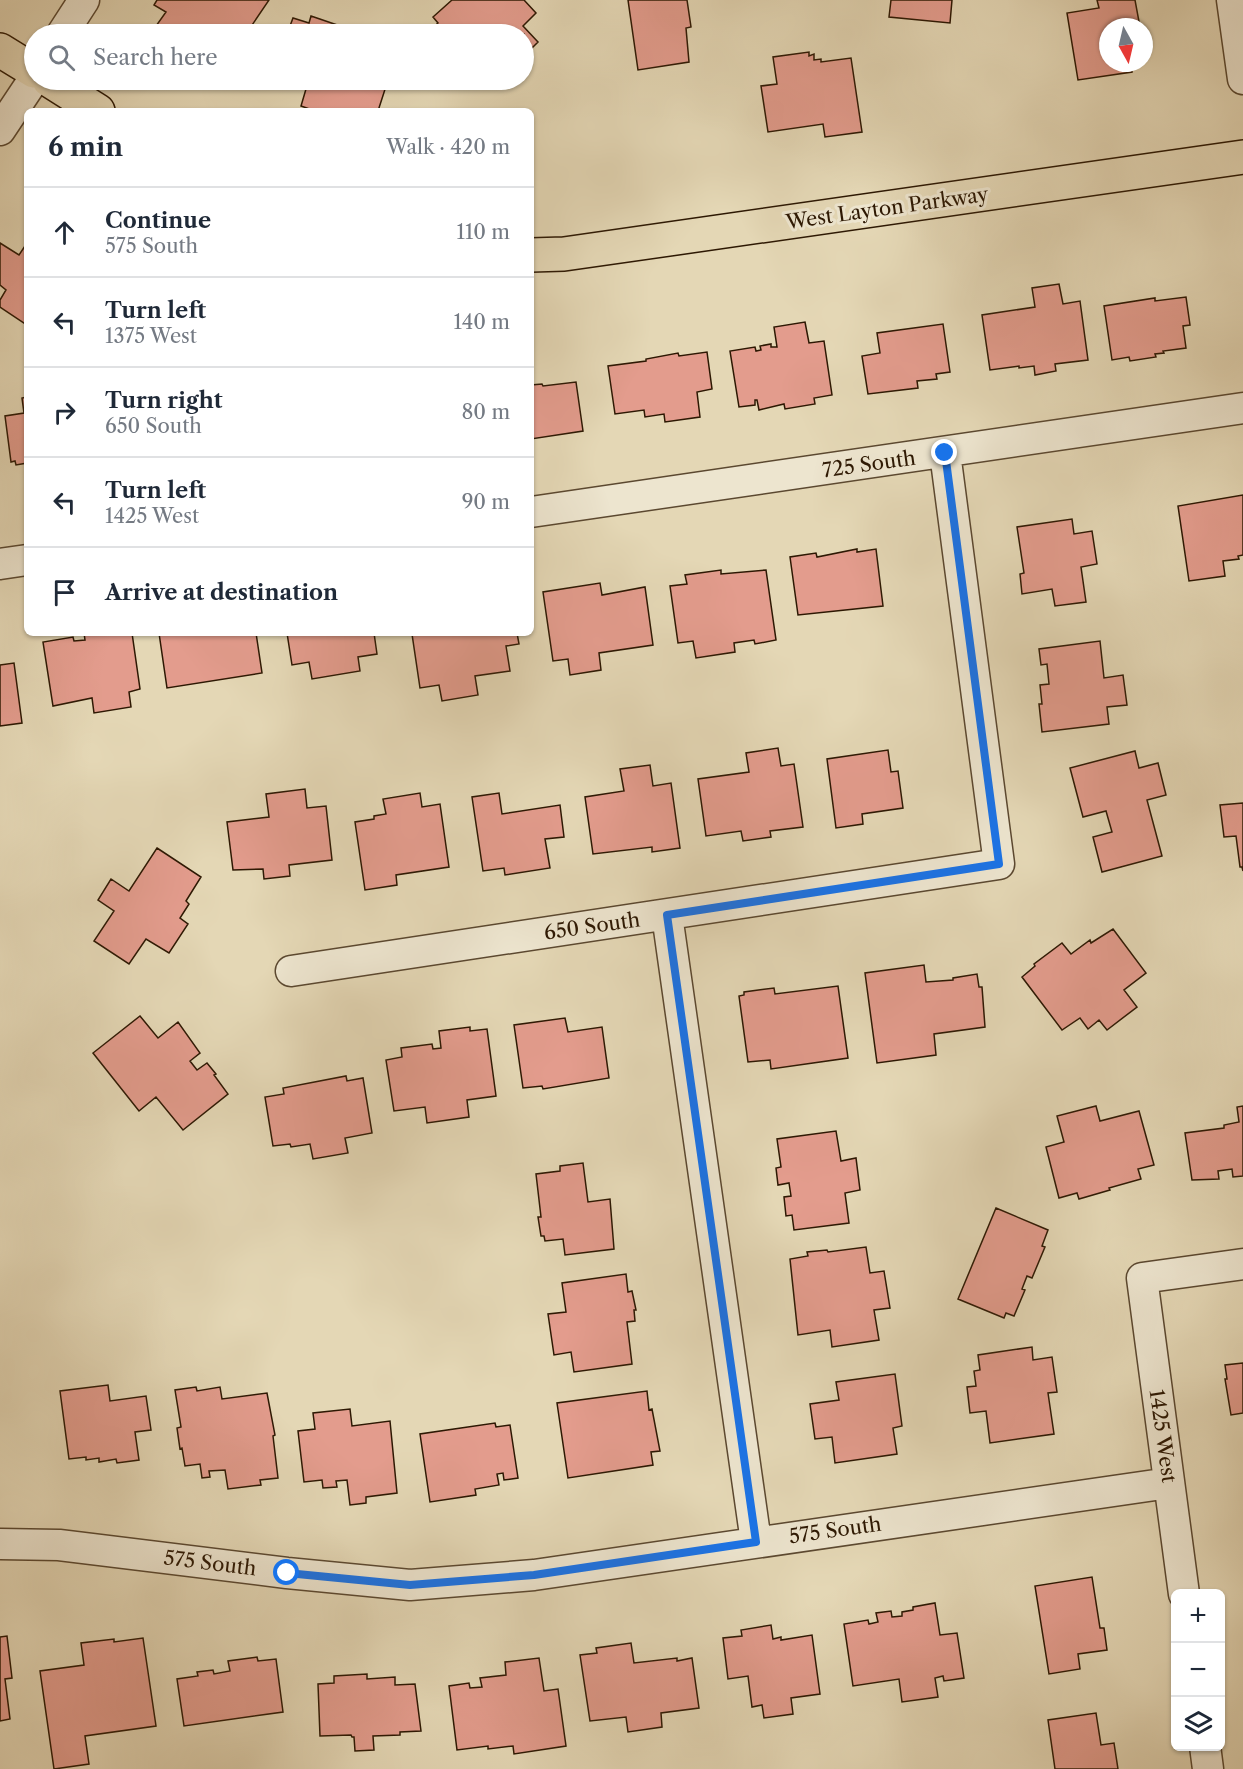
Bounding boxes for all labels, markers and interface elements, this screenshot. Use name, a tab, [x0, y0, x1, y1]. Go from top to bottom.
north arrow	[1099, 18, 1153, 72]
search box	[24, 24, 534, 90]
icon: search	[45, 41, 78, 74]
text: Search here	[93, 44, 218, 71]
text: 6 min	[48, 131, 123, 163]
text: Walk · 420 m	[386, 135, 510, 159]
street label: West Layton Parkway	[783, 182, 991, 234]
text: Continue	[105, 207, 211, 234]
icon: ahead	[48, 216, 81, 249]
text: 110 m	[457, 220, 510, 244]
text: 575 South	[105, 234, 198, 258]
text: Turn left	[105, 297, 206, 324]
icon: left	[48, 306, 81, 339]
text: 140 m	[453, 310, 510, 334]
text: 1375 West	[105, 324, 197, 348]
text: Turn right	[105, 387, 223, 414]
icon: right	[48, 396, 81, 429]
text: 80 m	[462, 400, 510, 424]
text: 650 South	[105, 414, 202, 438]
route end	[931, 439, 957, 465]
street label: 725 South	[821, 446, 918, 482]
text: Turn left	[105, 477, 206, 504]
icon: left	[48, 486, 81, 519]
text: 90 m	[462, 490, 510, 514]
text: 1425 West	[105, 504, 199, 528]
icon: arrive	[48, 576, 81, 609]
text: Arrive at destination	[105, 579, 338, 606]
street label: 650 South	[542, 907, 642, 945]
street label: 1425 West	[1145, 1388, 1181, 1484]
street label: 575 South	[787, 1512, 883, 1548]
street label: 575 South	[162, 1545, 258, 1581]
route start	[273, 1559, 299, 1585]
map controls	[1171, 1589, 1225, 1751]
button: +	[1171, 1589, 1225, 1643]
button: −	[1171, 1643, 1225, 1697]
button: layers	[1171, 1697, 1225, 1751]

